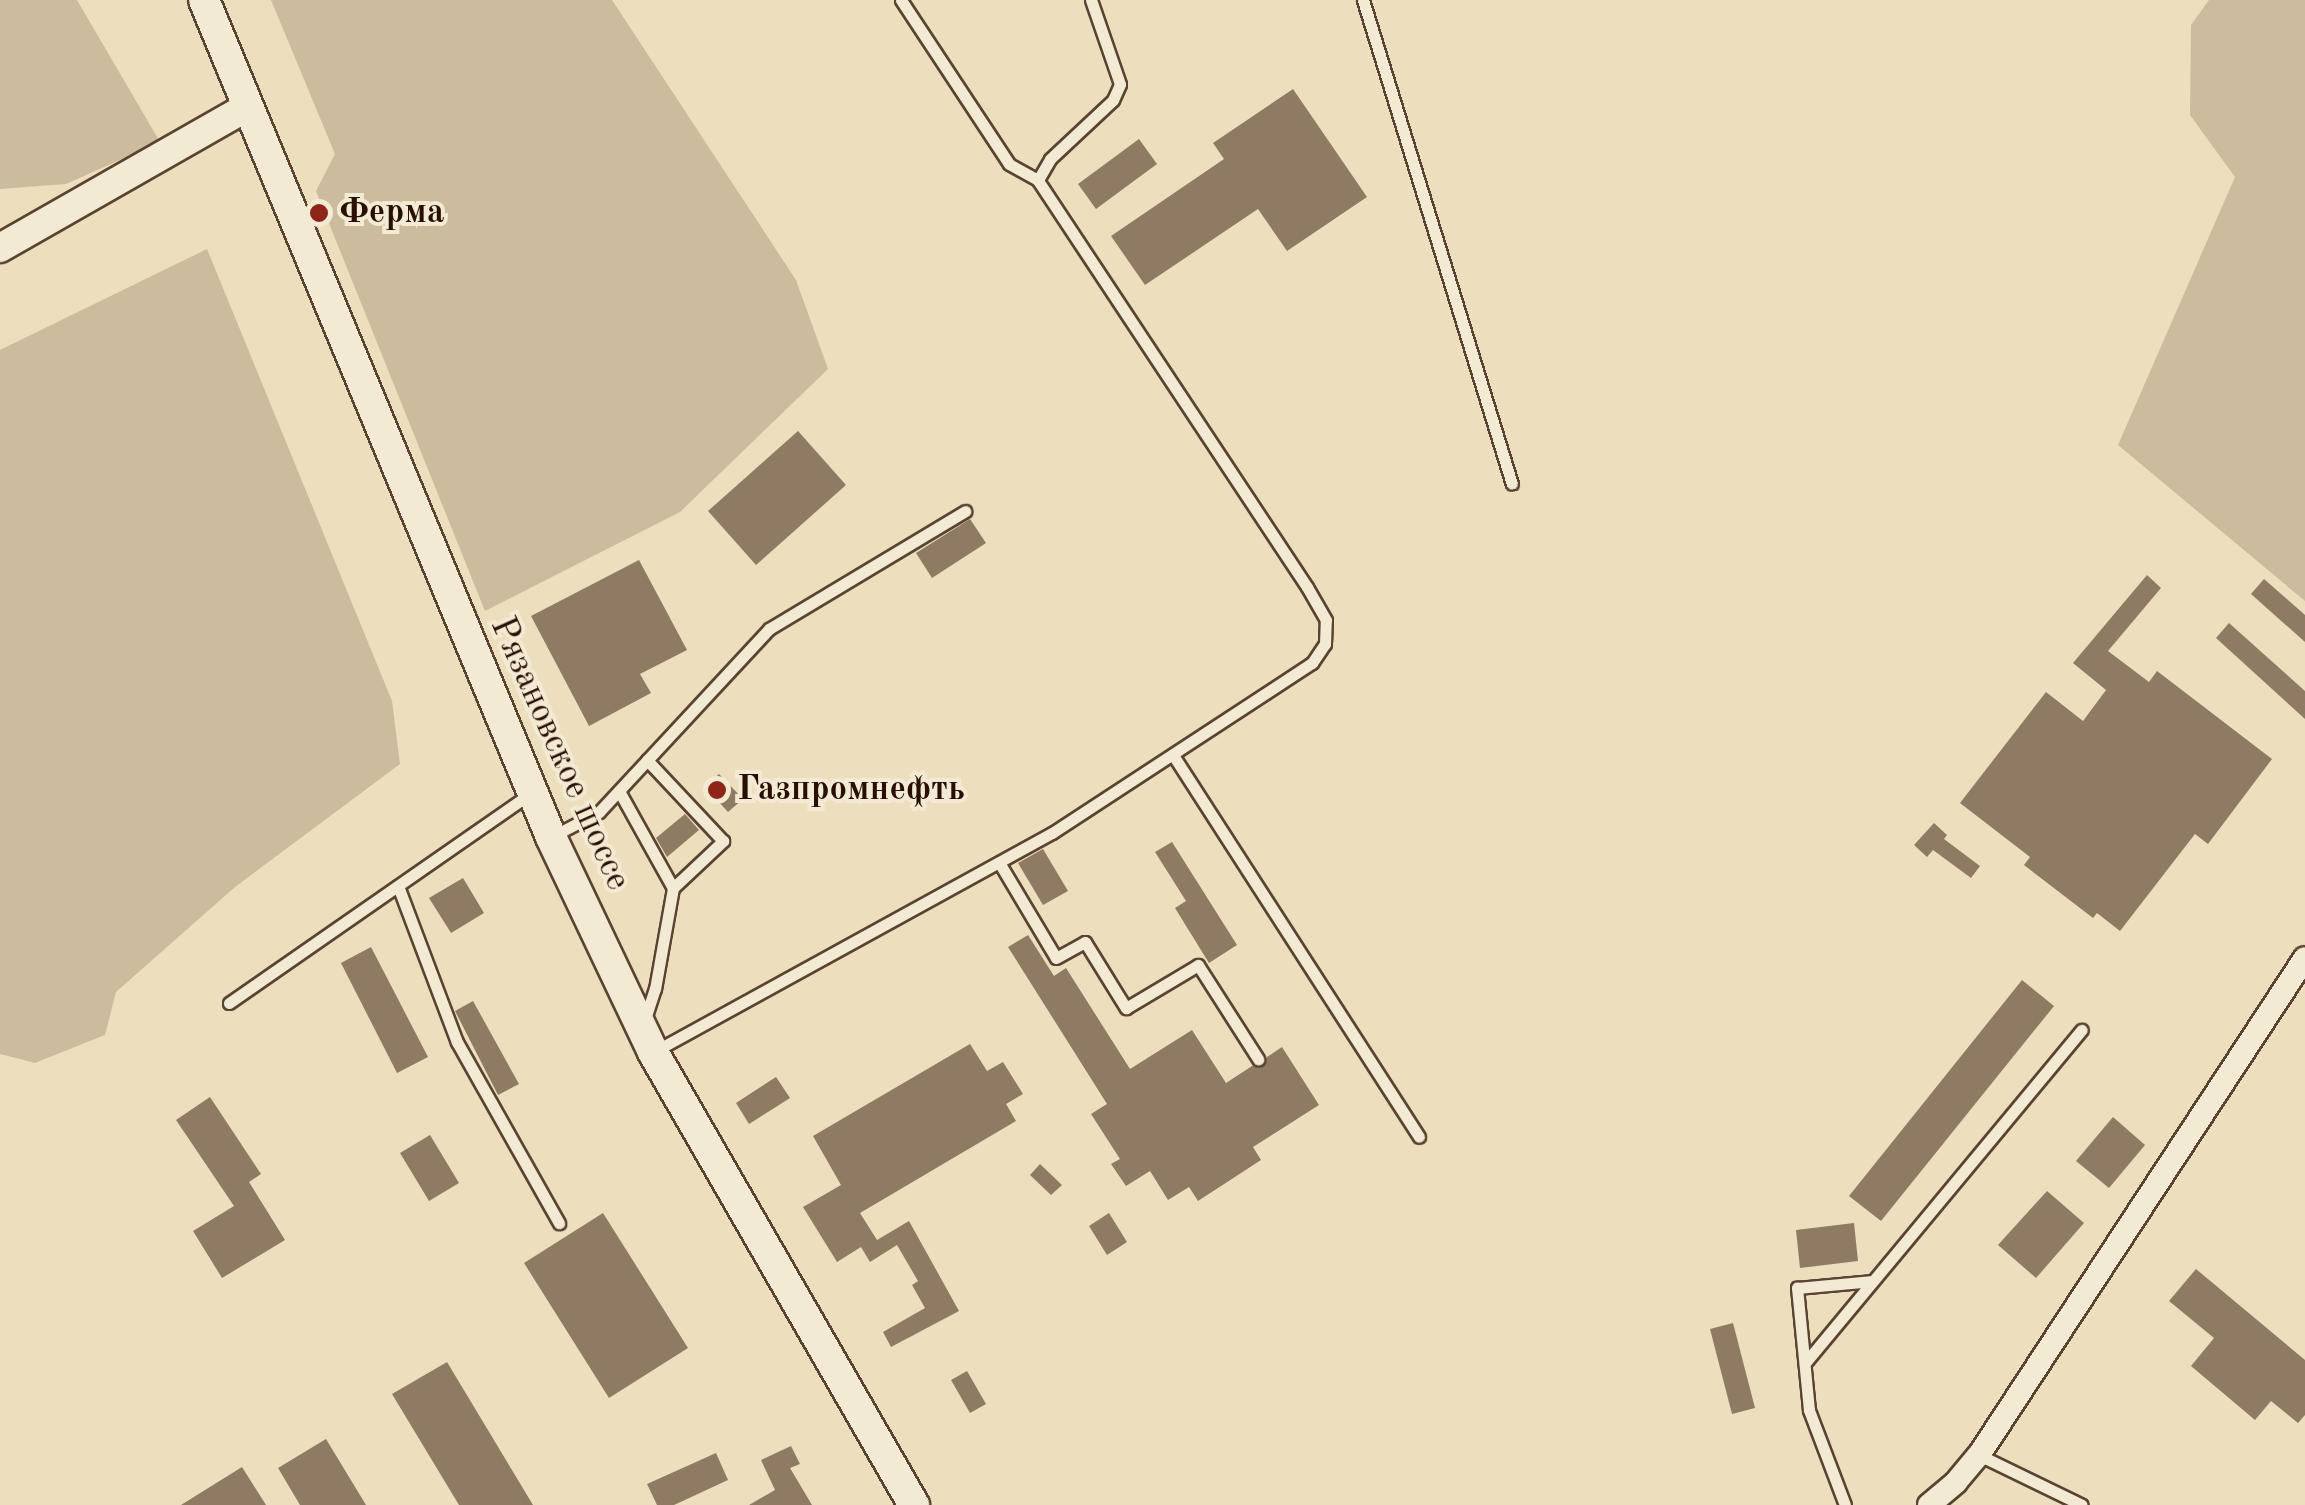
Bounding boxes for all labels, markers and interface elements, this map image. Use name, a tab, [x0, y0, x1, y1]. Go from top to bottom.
place label: Ферма	[339, 192, 445, 234]
marker: Ферма	[308, 202, 330, 224]
street label: Рязановское шоссе	[480, 611, 638, 897]
place label: Газпромнефть	[737, 769, 965, 811]
marker: Газпромнефть	[706, 779, 728, 801]

